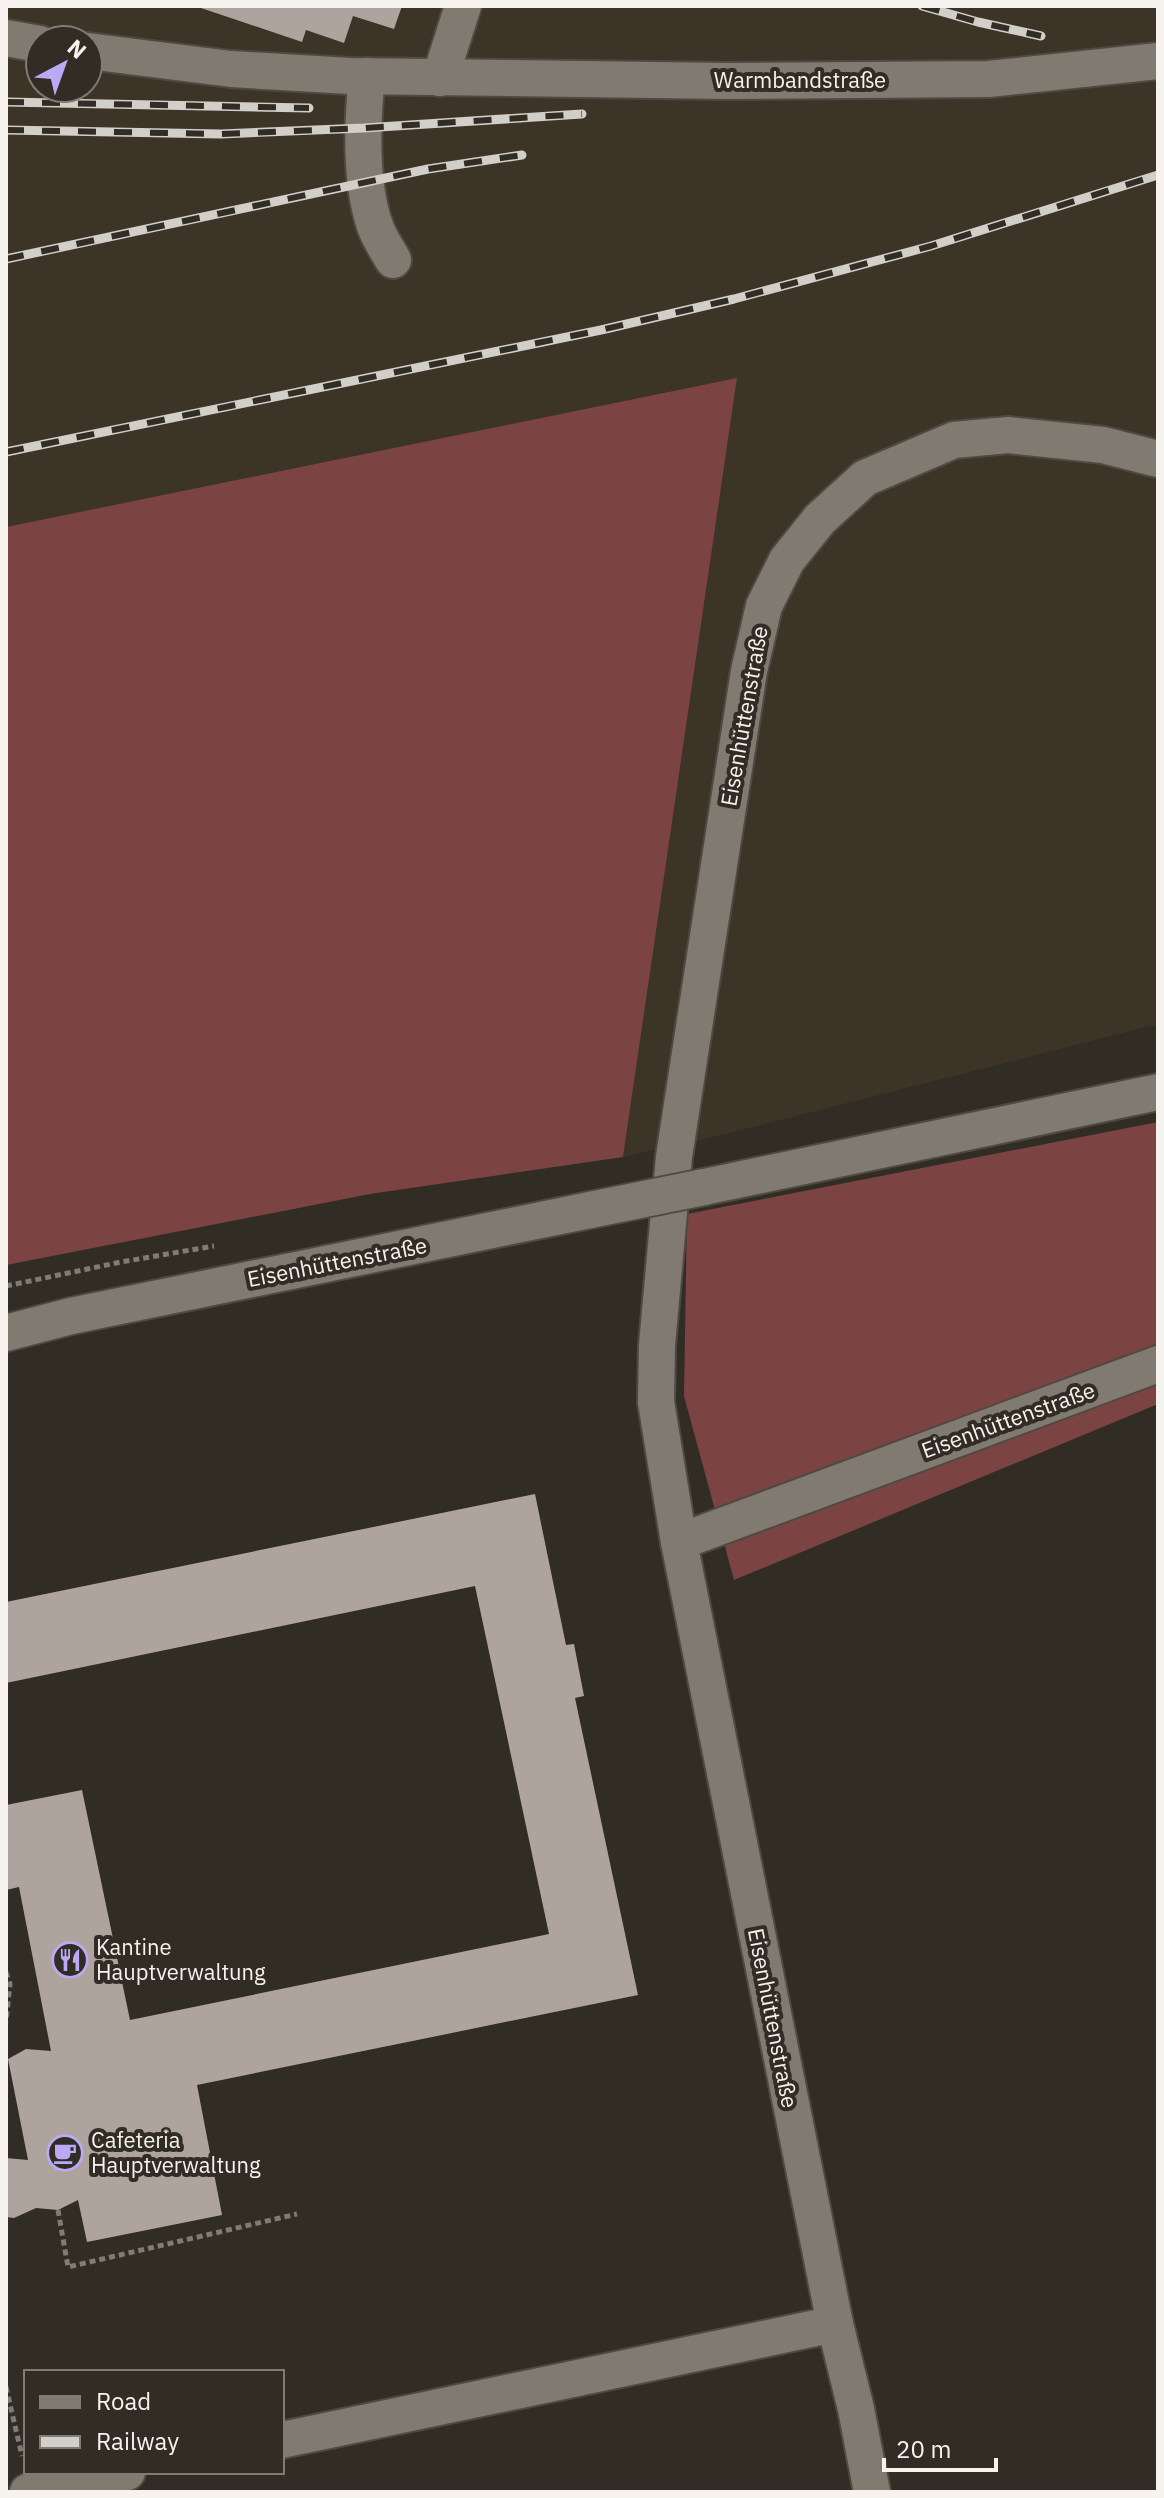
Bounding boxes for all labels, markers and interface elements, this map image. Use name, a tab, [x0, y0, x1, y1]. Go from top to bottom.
north arrow	[24, 24, 104, 104]
text: N	[62, 32, 93, 65]
street label: Warmbandstraße	[714, 65, 886, 94]
street label: Eisenhüttenstraße	[713, 624, 774, 808]
street label: Eisenhüttenstraße	[245, 1230, 429, 1293]
street label: Eisenhüttenstraße	[917, 1375, 1099, 1464]
street label: Eisenhüttenstraße	[742, 1926, 805, 2110]
place label: Kantine Hauptverwaltung	[96, 1932, 266, 1986]
restaurant icon: Kantine Hauptverwaltung	[51, 1941, 89, 1979]
place label: Cafeteria Hauptverwaltung	[91, 2125, 261, 2179]
cafe icon: Cafeteria Hauptverwaltung	[46, 2134, 84, 2172]
legend	[24, 2370, 284, 2474]
text: Road	[96, 2385, 151, 2417]
scale bar	[884, 2422, 996, 2472]
text: Railway	[96, 2425, 179, 2457]
text: 20 m	[896, 2433, 951, 2465]

